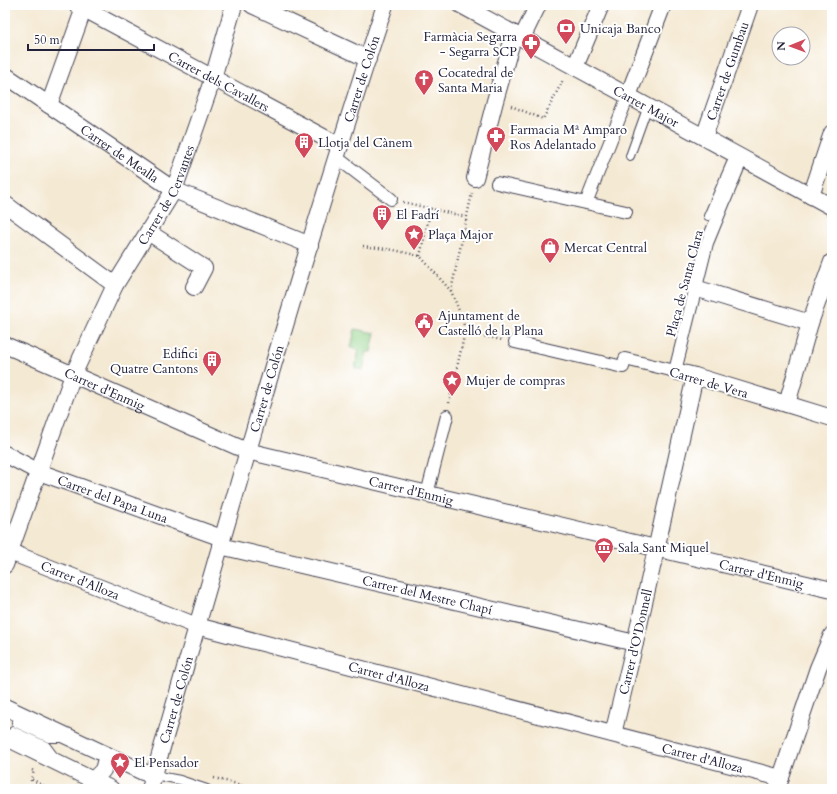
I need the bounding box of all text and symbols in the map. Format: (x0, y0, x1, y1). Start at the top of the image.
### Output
bank icon: Unicaja Banco (555, 17, 577, 45)
street label: Carrer de Gumbau (702, 19, 754, 123)
place label: Unicaja Banco (580, 20, 661, 38)
scale bar (28, 26, 154, 52)
north arrow (771, 26, 811, 66)
place label: Farmàcia Segarra - Segarra SCP (424, 28, 517, 61)
text: 50 m (34, 32, 61, 48)
pharmacy icon: Farmàcia Segarra - Segarra SCP (520, 32, 542, 60)
street label: Carrer de Colón (340, 33, 385, 125)
text: N (774, 41, 789, 51)
street label: Carrer dels Cavallers (165, 47, 272, 117)
place label: Cocatedral de Santa Maria (438, 64, 514, 97)
church icon: Cocatedral de Santa Maria (413, 68, 435, 96)
street label: Carrer Major (610, 82, 682, 132)
street label: Carrer de Mealla (76, 121, 163, 187)
place label: Farmacia Mª Amparo Ros Adelantado (510, 121, 627, 154)
pharmacy icon: Farmacia Mª Amparo Ros Adelantado (485, 125, 507, 153)
building icon: Llotja del Cànem (293, 131, 315, 159)
place label: Llotja del Cànem (318, 134, 413, 152)
street label: Carrer de Cervantes (134, 143, 199, 249)
building icon: El Fadrí (371, 203, 393, 231)
place label: El Fadrí (396, 206, 440, 224)
place icon: Plaça Major (403, 223, 425, 251)
place label: Plaça Major (428, 226, 493, 244)
street label: Plaça de Santa Clara (662, 227, 708, 339)
shop icon: Mercat Central (539, 236, 561, 264)
place label: Mercat Central (564, 239, 648, 257)
place label: Ajuntament de Castelló de la Plana (438, 307, 544, 340)
public building icon: Ajuntament de Castelló de la Plana (413, 311, 435, 339)
street label: Carrer de Colón (246, 342, 289, 435)
place label: Edifici Quatre Cantons (110, 345, 198, 378)
building icon: Edifici Quatre Cantons (201, 349, 223, 377)
street label: Carrer de Vera (667, 363, 751, 403)
street label: Carrer d'Enmig (61, 364, 148, 416)
place icon: Mujer de compras (441, 369, 463, 397)
place label: Mujer de compras (466, 372, 565, 390)
street label: Carrer del Papa Luna (55, 471, 171, 528)
street label: Carrer d'Enmig (367, 472, 456, 510)
museum icon: Sala Sant Miquel (593, 536, 615, 564)
place label: Sala Sant Miquel (618, 539, 710, 557)
street label: Carrer d'Enmig (717, 555, 806, 593)
street label: Carrer d'Alloza (38, 557, 122, 605)
street label: Carrer del Mestre Chapí (360, 572, 494, 619)
street label: Carrer d'O'Donnell (615, 586, 657, 697)
street label: Carrer de Colón (156, 654, 198, 746)
street label: Carrer d'Alloza (346, 658, 432, 696)
street label: Carrer d'Alloza (660, 739, 745, 778)
place icon: El Pensador (109, 751, 131, 779)
place label: El Pensador (134, 754, 199, 772)

